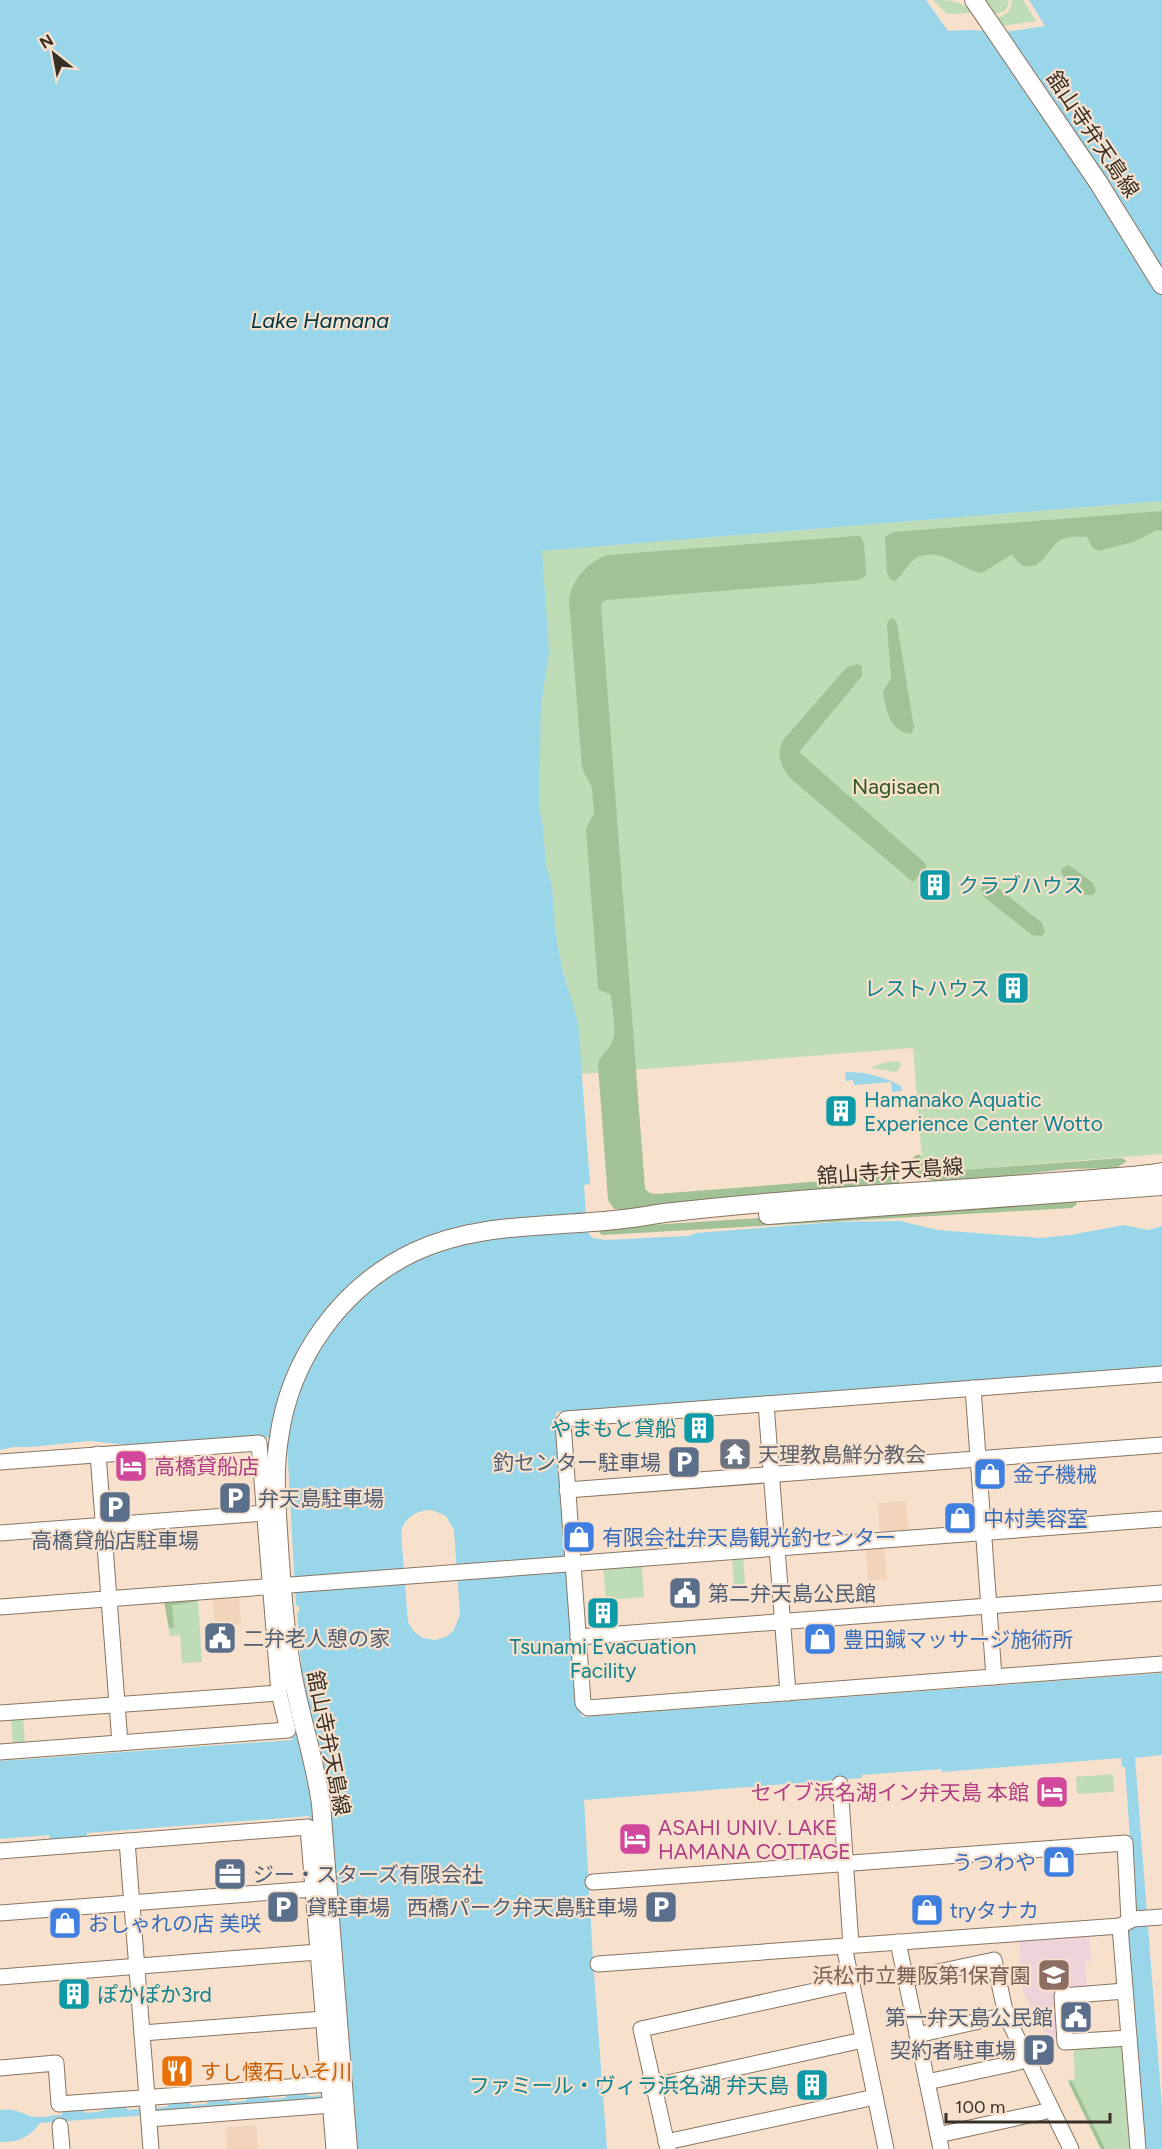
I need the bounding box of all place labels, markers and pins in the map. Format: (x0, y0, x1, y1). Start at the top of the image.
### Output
building icon: クラブハウス (917, 867, 953, 903)
place label: クラブハウス (958, 873, 1084, 898)
building icon: レストハウス (995, 970, 1031, 1006)
place label: レストハウス (864, 976, 990, 1001)
place label: Hamanako Aquatic Experience Center Wotto (864, 1087, 1103, 1136)
building icon: Hamanako Aquatic Experience Center Wotto (823, 1093, 859, 1129)
building icon: やまもと貸船 (681, 1410, 717, 1446)
place label: やまもと貸船 (550, 1416, 676, 1441)
temple icon: 天理教島鮮分教会 (717, 1436, 753, 1472)
place label: 天理教島鮮分教会 (758, 1442, 926, 1467)
parking icon: 釣センター駐車場 (666, 1444, 702, 1480)
hotel icon: 高橋貸船店 (113, 1448, 149, 1484)
place label: 釣センター駐車場 (493, 1450, 661, 1475)
place label: 高橋貸船店 (154, 1454, 259, 1479)
shop icon: 金子機械 (972, 1456, 1008, 1492)
place label: 金子機械 (1013, 1462, 1097, 1487)
parking icon: 弁天島駐車場 (217, 1480, 253, 1516)
place label: 弁天島駐車場 (258, 1486, 384, 1511)
parking icon: 高橋貸船店駐車場 (97, 1489, 133, 1525)
shop icon: 中村美容室 (942, 1500, 978, 1536)
place label: 中村美容室 (983, 1506, 1088, 1531)
shop icon: 有限会社弁天島観光釣センター (561, 1519, 597, 1555)
place label: 有限会社弁天島観光釣センター (602, 1525, 896, 1550)
place label: 高橋貸船店駐車場 (31, 1528, 199, 1553)
public building icon: 第二弁天島公民館 (667, 1575, 703, 1611)
place label: 第二弁天島公民館 (708, 1581, 876, 1606)
building icon: Tsunami Evacuation Facility (585, 1595, 621, 1631)
public building icon: 二弁老人憩の家 (202, 1620, 238, 1656)
shop icon: 豊田鍼マッサージ施術所 (802, 1621, 838, 1657)
place label: 二弁老人憩の家 (243, 1626, 390, 1651)
place label: 豊田鍼マッサージ施術所 (843, 1627, 1074, 1652)
place label: Tsunami Evacuation Facility (510, 1634, 696, 1683)
hotel icon: セイブ浜名湖イン弁天島 本館 (1034, 1774, 1070, 1810)
place label: セイブ浜名湖イン弁天島 本館 (751, 1780, 1029, 1805)
place label: ASAHI UNIV. LAKE HAMANA COTTAGE (658, 1815, 851, 1864)
hotel icon: ASAHI UNIV. LAKE HAMANA COTTAGE (617, 1821, 653, 1857)
shop icon: うつわや (1041, 1844, 1077, 1880)
place label: うつわや (952, 1850, 1036, 1875)
office icon: ジー・スターズ有限会社 (212, 1856, 248, 1892)
place label: ジー・スターズ有限会社 (253, 1862, 483, 1887)
parking icon: 貸駐車場 (265, 1889, 301, 1925)
parking icon: 西橋パーク弁天島駐車場 (643, 1889, 679, 1925)
shop icon: tryタナカ (909, 1892, 945, 1928)
place label: 貸駐車場 (306, 1895, 390, 1920)
place label: 西橋パーク弁天島駐車場 (407, 1895, 638, 1920)
place label: tryタナカ (950, 1898, 1039, 1923)
shop icon: おしゃれの店 美咲 (47, 1905, 83, 1941)
place label: おしゃれの店 美咲 (88, 1911, 261, 1936)
school or university icon: 浜松市立舞阪第1保育園 (1036, 1957, 1072, 1993)
place label: 浜松市立舞阪第1保育園 (812, 1963, 1031, 1988)
building icon: ぽかぽか3rd (56, 1976, 92, 2012)
place label: ぽかぽか3rd (97, 1982, 212, 2007)
public building icon: 第一弁天島公民館 (1058, 1999, 1094, 2035)
place label: 第一弁天島公民館 (885, 2005, 1053, 2030)
parking icon: 契約者駐車場 (1021, 2032, 1057, 2068)
place label: 契約者駐車場 (890, 2038, 1016, 2063)
restaurant icon: すし懐石 いそ川 (159, 2053, 195, 2089)
place label: すし懐石 いそ川 (200, 2059, 352, 2084)
building icon: ファミール・ヴィラ浜名湖 弁天島 (794, 2067, 830, 2103)
place label: ファミール・ヴィラ浜名湖 弁天島 (469, 2073, 789, 2098)

